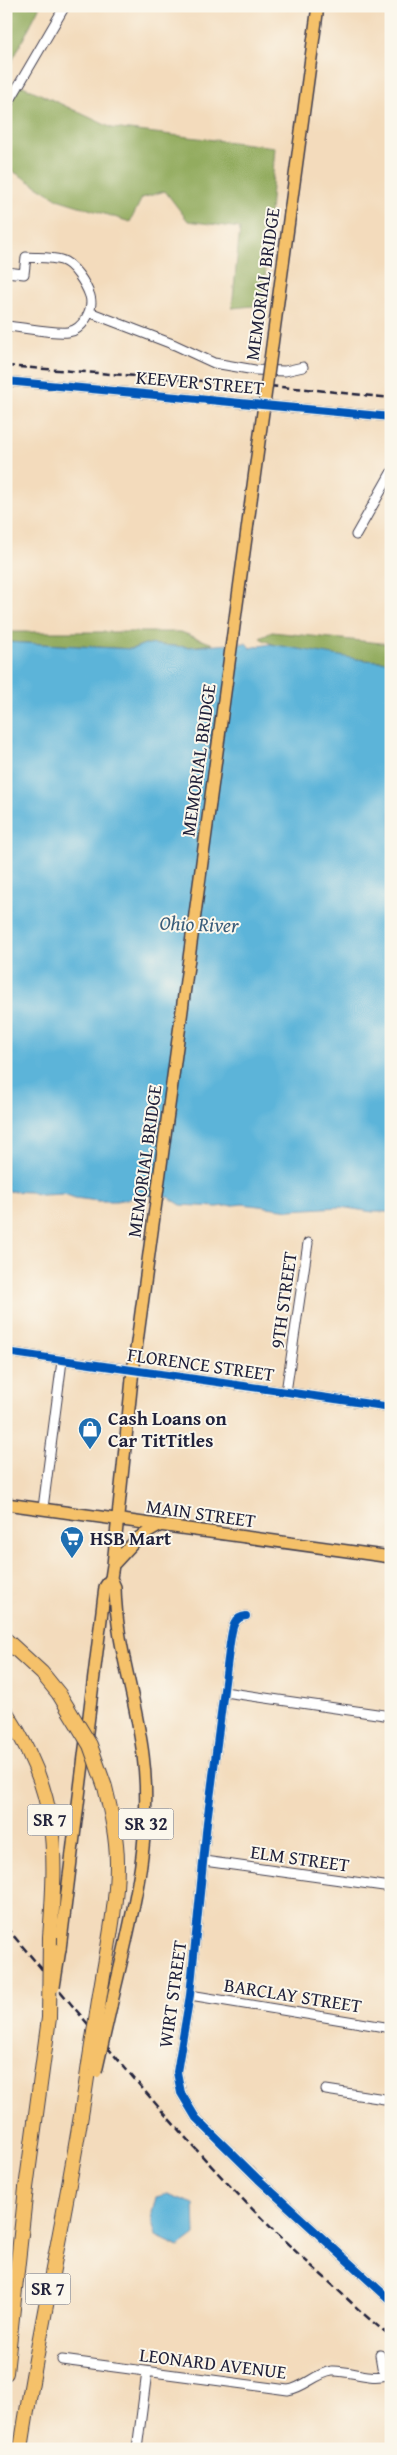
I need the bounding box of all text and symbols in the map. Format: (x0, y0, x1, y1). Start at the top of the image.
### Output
street label: MEMORIAL BRIDGE (237, 205, 287, 362)
street label: KEEVER STREET (135, 362, 266, 402)
street label: MEMORIAL BRIDGE (173, 681, 223, 838)
water label: Ohio River (159, 908, 240, 939)
street label: MEMORIAL BRIDGE (119, 1082, 169, 1239)
street label: 9TH STREET (262, 1250, 304, 1350)
street label: FLORENCE STREET (126, 1340, 277, 1388)
place label: Cash Loans on Car TitTitles (108, 1404, 227, 1454)
shop icon: Cash Loans on Car TitTitles (77, 1416, 103, 1450)
street label: MAIN STREET (144, 1491, 258, 1535)
place label: HSB Mart (90, 1524, 172, 1552)
supermarket icon: HSB Mart (59, 1525, 85, 1559)
road number: SR 7 (28, 1804, 72, 1836)
road number: SR 32 (118, 1808, 174, 1840)
street label: ELM STREET (249, 1837, 351, 1879)
street label: WIRT STREET (151, 1938, 193, 2049)
street label: BARCLAY STREET (222, 1970, 364, 2020)
road number: SR 7 (26, 2274, 70, 2304)
street label: LEONARD AVENUE (138, 2340, 288, 2386)

